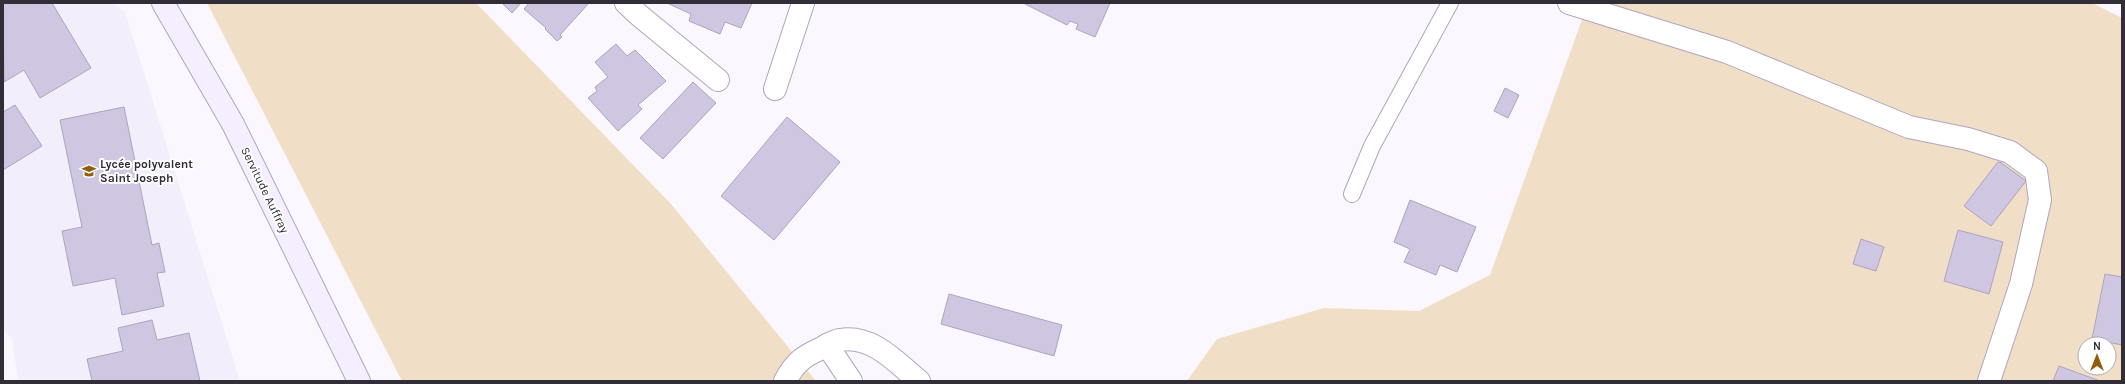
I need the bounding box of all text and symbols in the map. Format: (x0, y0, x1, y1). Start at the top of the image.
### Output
street label: Servitude Auffray (238, 145, 292, 236)
place label: Lycée polyvalent Saint Joseph (100, 157, 193, 185)
school or university icon: Lycée polyvalent Saint Joseph (81, 163, 97, 179)
north arrow (2077, 336, 2117, 376)
text: N (2093, 340, 2101, 353)

